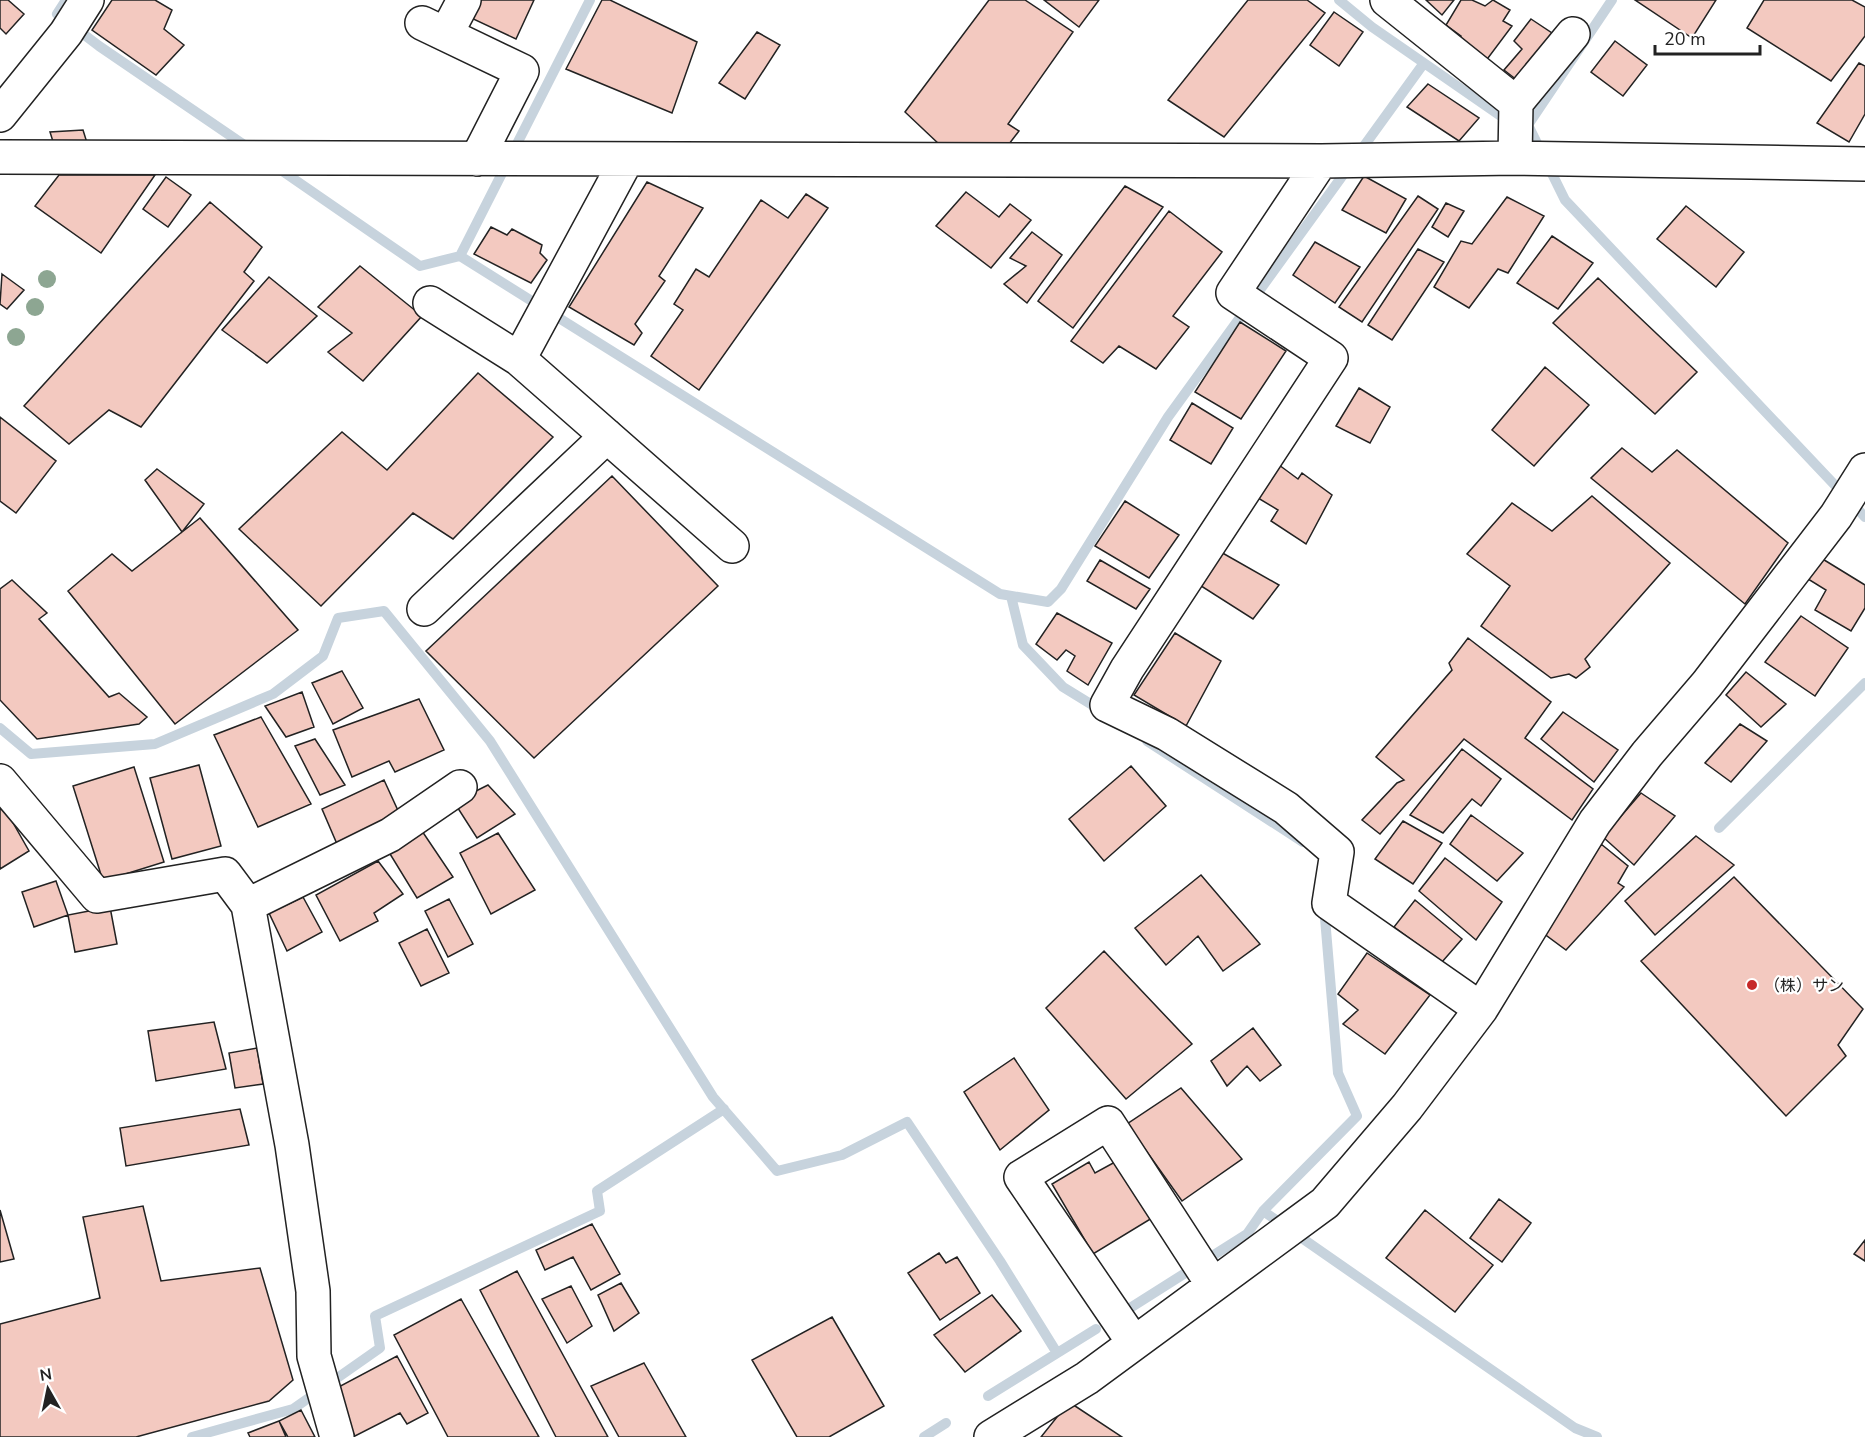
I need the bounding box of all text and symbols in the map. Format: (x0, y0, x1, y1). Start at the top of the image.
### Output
scale bar (1655, 18, 1760, 56)
text: 20 m (1664, 27, 1706, 51)
place label: （株）サン (1764, 975, 1844, 997)
marker: （株）サン (1745, 978, 1759, 992)
north arrow (18, 1359, 78, 1419)
text: N (38, 1363, 53, 1387)

